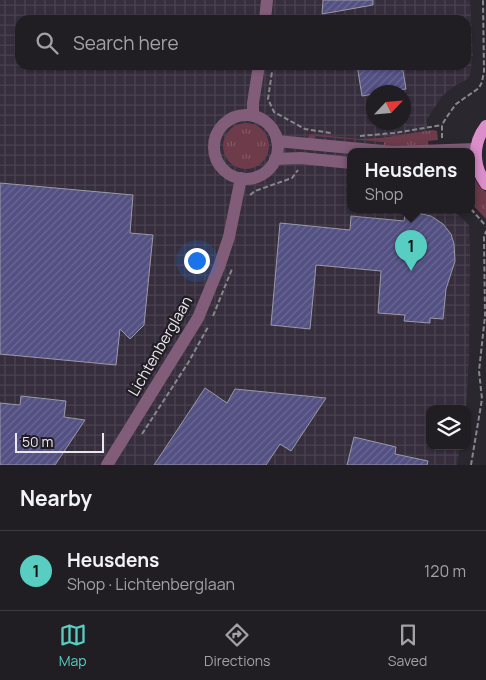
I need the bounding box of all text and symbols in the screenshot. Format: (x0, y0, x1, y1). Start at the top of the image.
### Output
search box (15, 15, 471, 70)
icon: search (33, 29, 61, 57)
text: Search here (73, 30, 179, 56)
north arrow (366, 85, 411, 130)
popup (347, 148, 475, 213)
text: Heusdens (365, 157, 457, 183)
text: Shop (365, 183, 403, 205)
pin: 1 (395, 230, 427, 271)
your location (184, 248, 210, 274)
street label: Lichtenberglaan (123, 292, 197, 400)
map controls (426, 405, 471, 450)
button: layers (426, 405, 471, 450)
scale bar (15, 430, 104, 453)
text: 50 m (22, 432, 53, 451)
text: Nearby (20, 484, 92, 512)
text: Heusdens (67, 547, 159, 573)
text: 1 (32, 560, 40, 582)
text: 120 m (424, 560, 466, 582)
text: Shop · Lichtenberglaan (67, 573, 235, 595)
tab: Map (59, 621, 87, 670)
tab: Directions (204, 621, 270, 670)
tab: Saved (388, 621, 427, 670)

